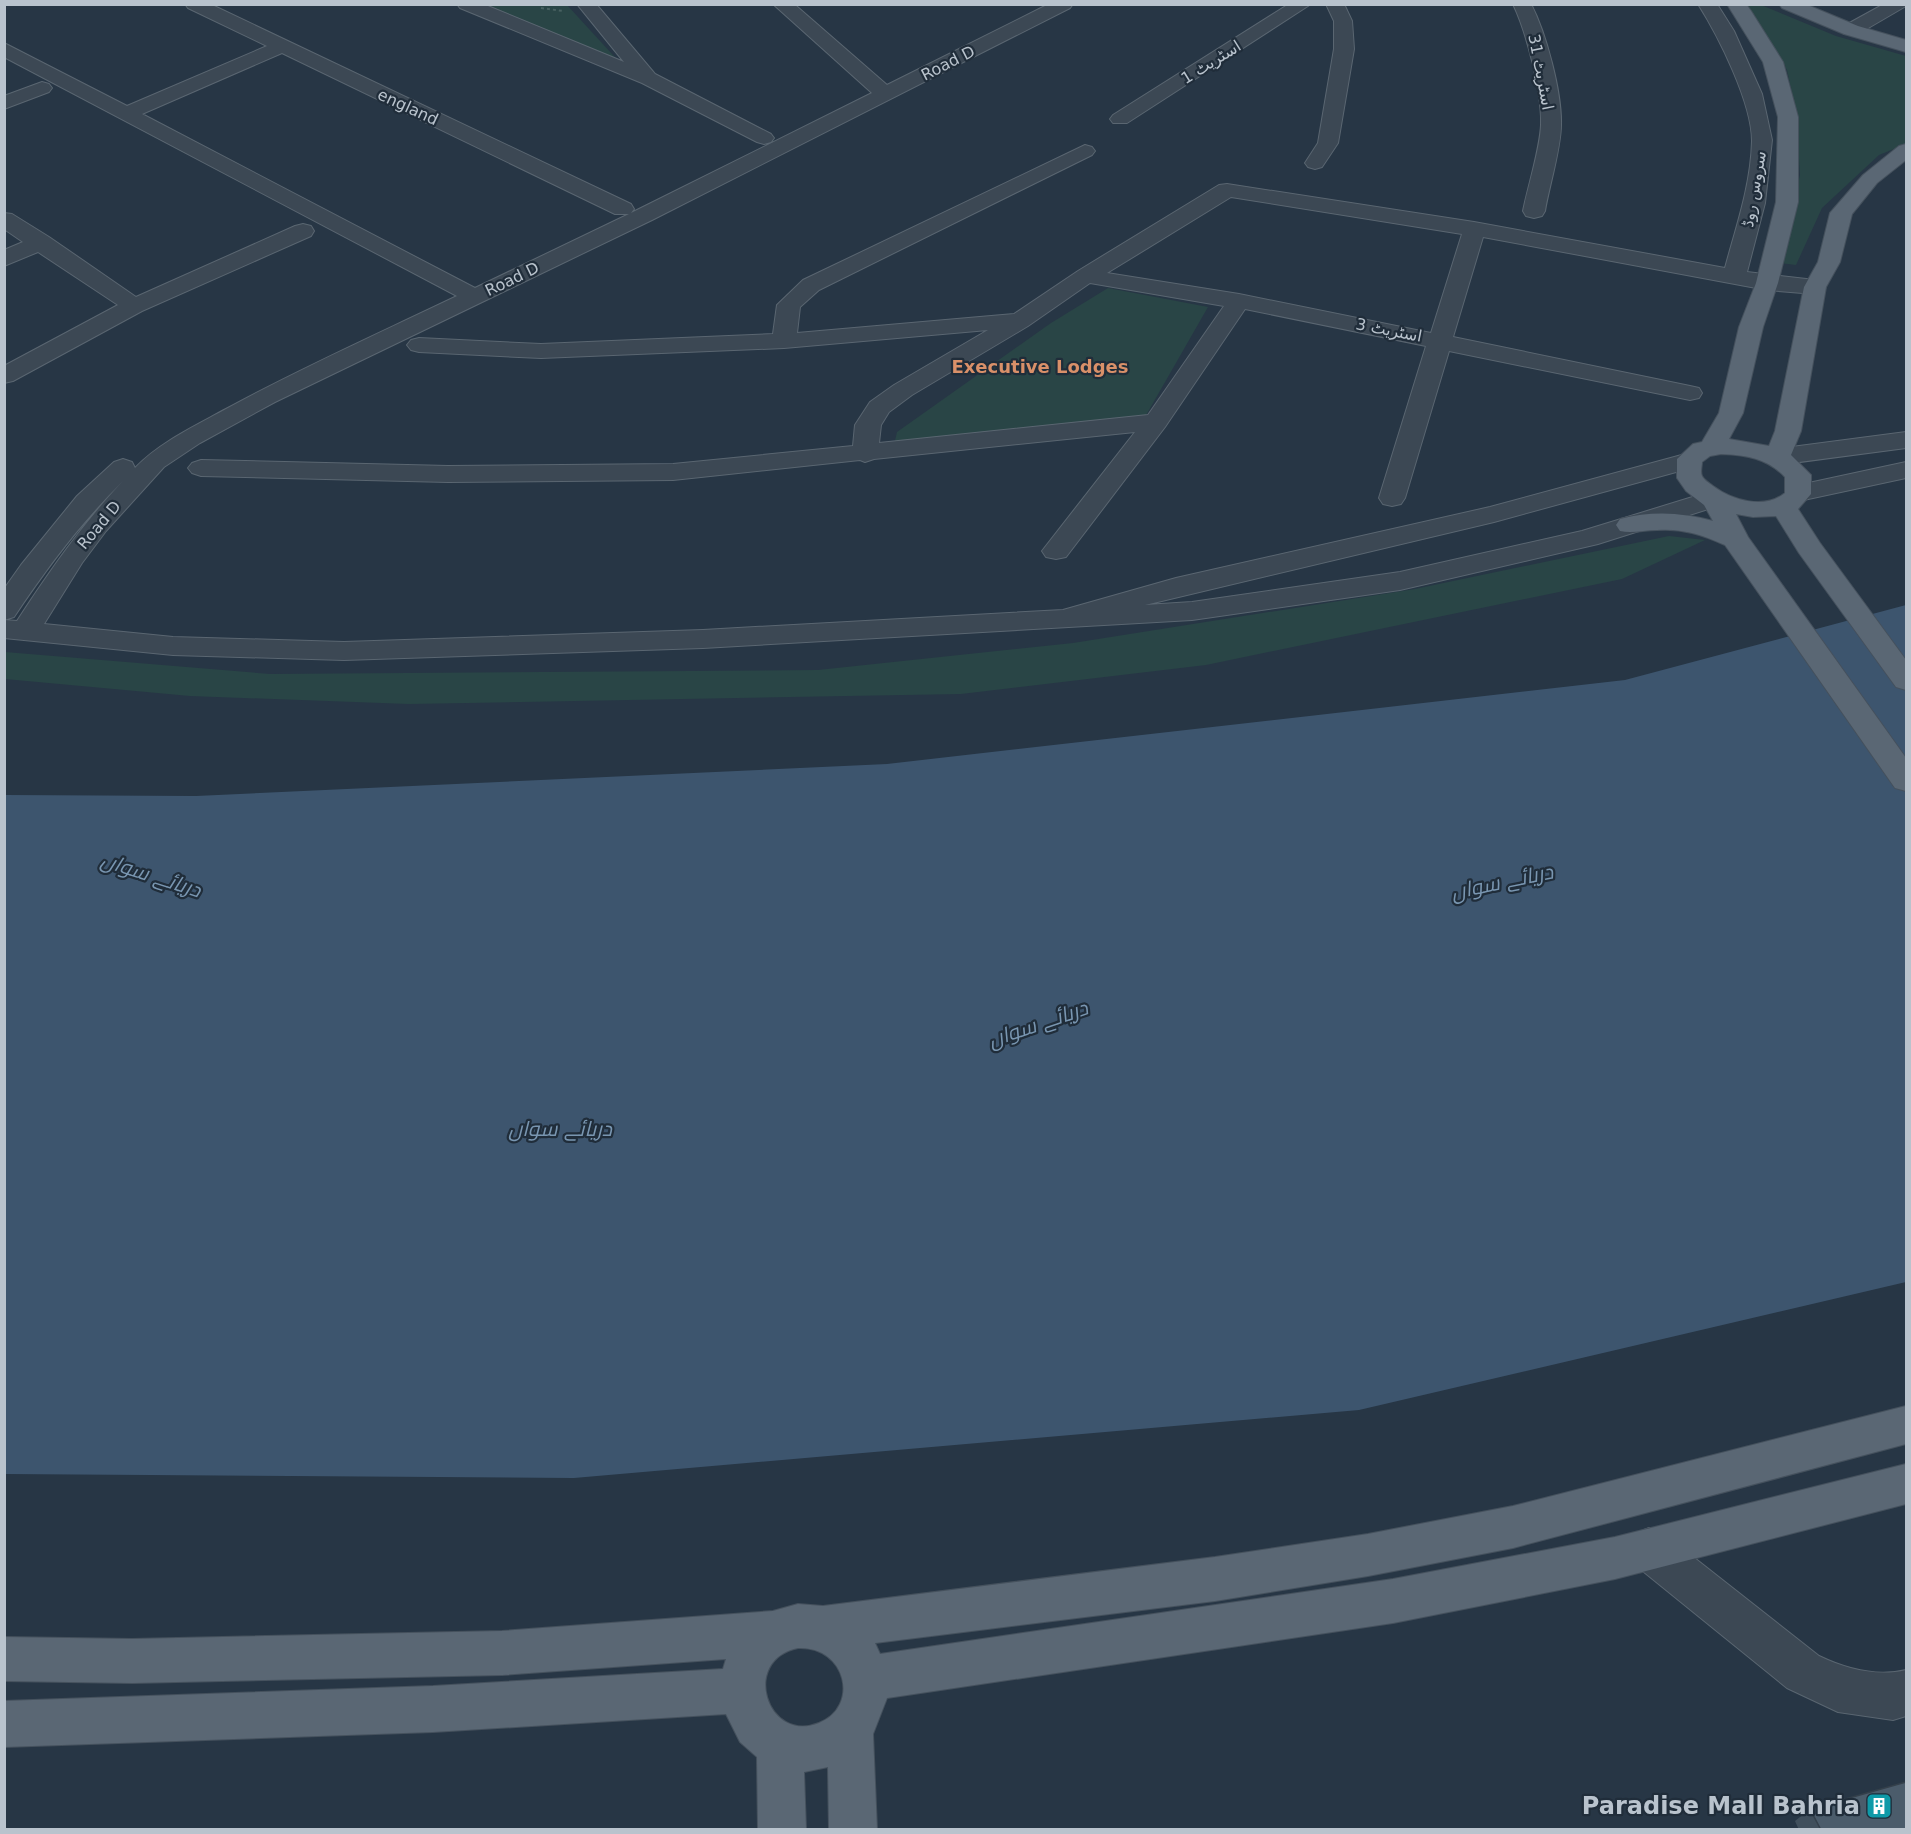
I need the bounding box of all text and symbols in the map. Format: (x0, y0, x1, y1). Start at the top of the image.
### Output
street label: اسٹریٹ 31 (1523, 32, 1558, 112)
street label: اسٹریٹ 1 (1178, 36, 1245, 89)
street label: Road D (918, 41, 978, 85)
street label: england (375, 85, 441, 129)
street label: سروس روڈ (1738, 149, 1771, 229)
street label: Road D (482, 258, 542, 300)
street label: اسٹریٹ 3 (1354, 314, 1424, 347)
district label: Executive Lodges (951, 356, 1129, 377)
street label: Road D (73, 497, 125, 553)
water label: دریائے سواں (98, 848, 205, 904)
water label: دریائے سواں (1449, 859, 1556, 905)
water label: دریائے سواں (985, 995, 1092, 1053)
water label: دریائے سواں (508, 1117, 613, 1142)
building icon: Paradise Mall Bahria (1864, 1791, 1894, 1821)
place label: Paradise Mall Bahria (1582, 1792, 1860, 1820)

